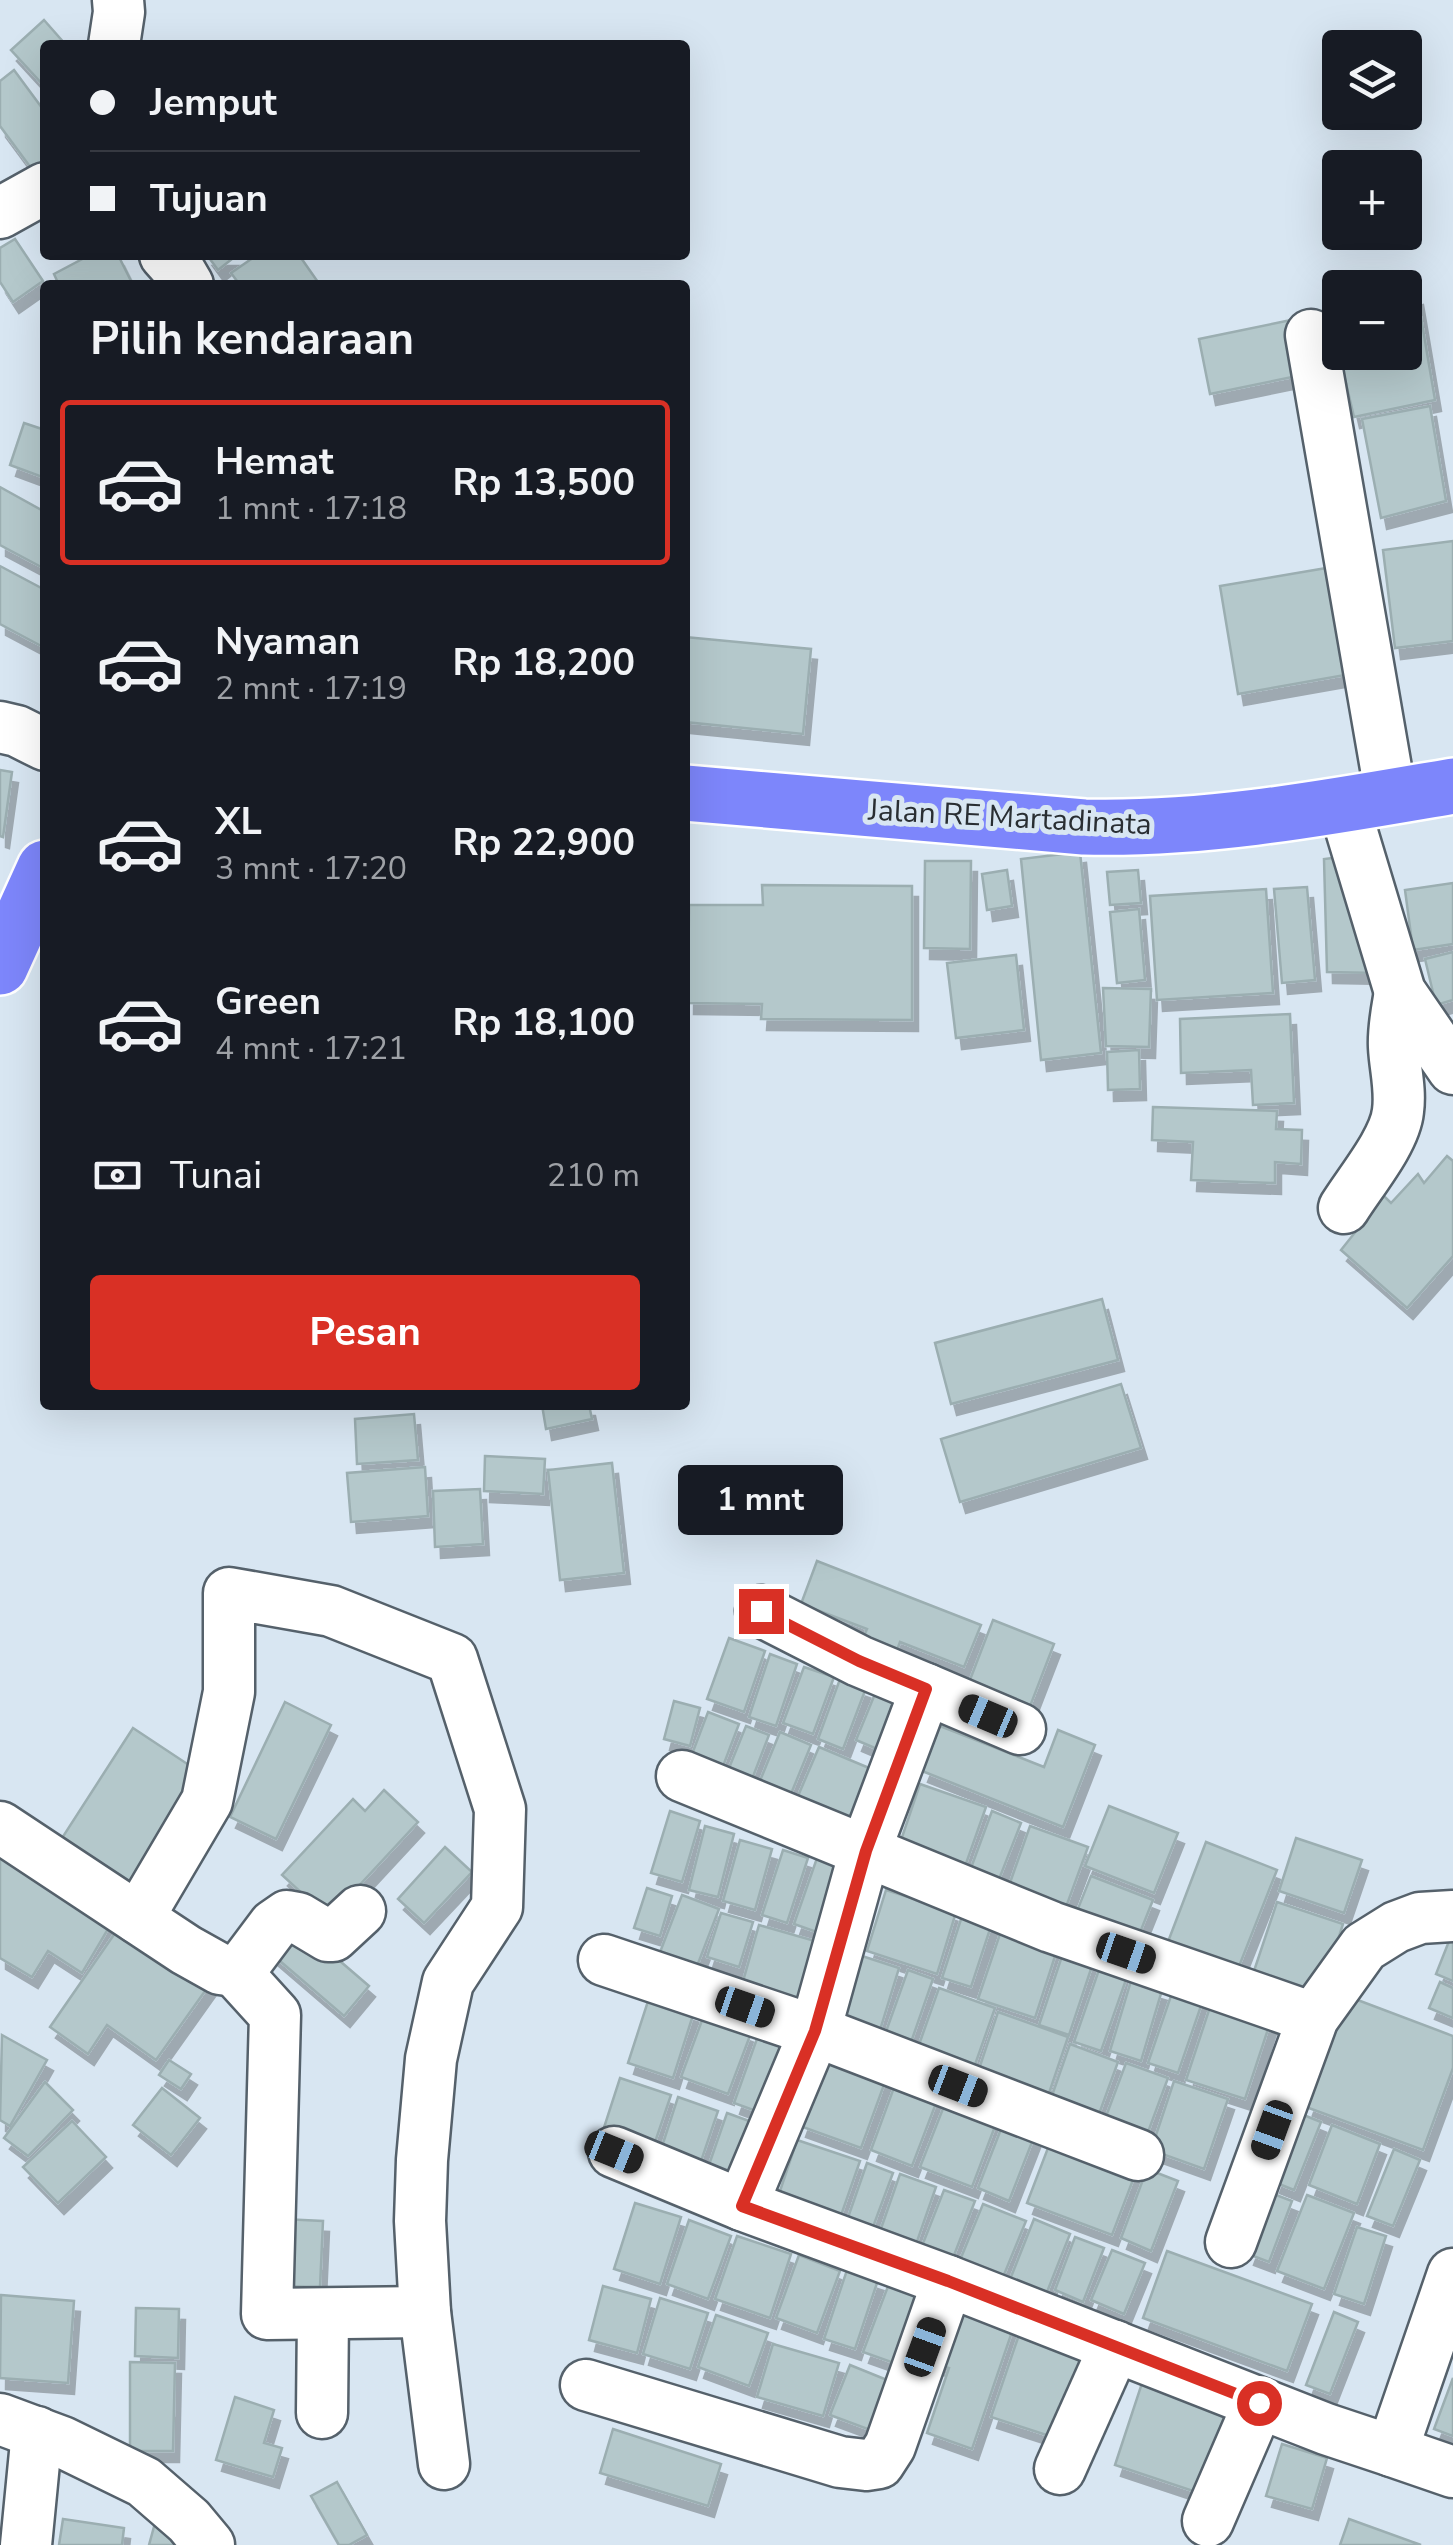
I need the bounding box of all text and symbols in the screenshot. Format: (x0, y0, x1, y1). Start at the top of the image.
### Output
map controls (1322, 30, 1422, 370)
button: layers (1322, 30, 1422, 130)
text: Jemput (150, 77, 277, 128)
button: + (1322, 150, 1422, 250)
text: Tujuan (150, 173, 268, 224)
button: − (1322, 270, 1422, 370)
text: Pilih kendaraan (90, 309, 414, 370)
text: Hemat (215, 436, 334, 487)
icon: car (95, 438, 185, 528)
text: Rp 13,500 (452, 457, 635, 508)
text: 1 mnt · 17:18 (215, 487, 407, 530)
text: Nyaman (215, 616, 360, 667)
icon: car (95, 618, 185, 708)
text: Rp 18,200 (452, 637, 635, 688)
text: 2 mnt · 17:19 (215, 667, 407, 710)
street label: Jalan RE Martadinata (866, 790, 1153, 845)
text: XL (215, 796, 262, 847)
icon: car (95, 798, 185, 888)
text: Rp 22,900 (452, 817, 635, 868)
text: 3 mnt · 17:20 (215, 847, 407, 890)
text: Green (215, 976, 321, 1027)
icon: car (95, 978, 185, 1068)
text: Rp 18,100 (452, 997, 635, 1048)
text: 4 mnt · 17:21 (215, 1027, 407, 1070)
icon: cash (90, 1148, 145, 1203)
text: Tunai (170, 1150, 262, 1201)
text: 210 m (547, 1154, 640, 1197)
button: Pesan (90, 1275, 640, 1390)
callout: 1 mnt (678, 1466, 844, 1536)
text: 1 mnt (717, 1478, 804, 1521)
route end (739, 1589, 784, 1634)
car (955, 1690, 1021, 1742)
car (1093, 1929, 1159, 1977)
car (712, 1983, 778, 2031)
car (925, 2061, 991, 2111)
car (1248, 2097, 1296, 2163)
car (581, 2127, 647, 2177)
car (901, 2314, 949, 2380)
route start (1237, 2381, 1282, 2426)

